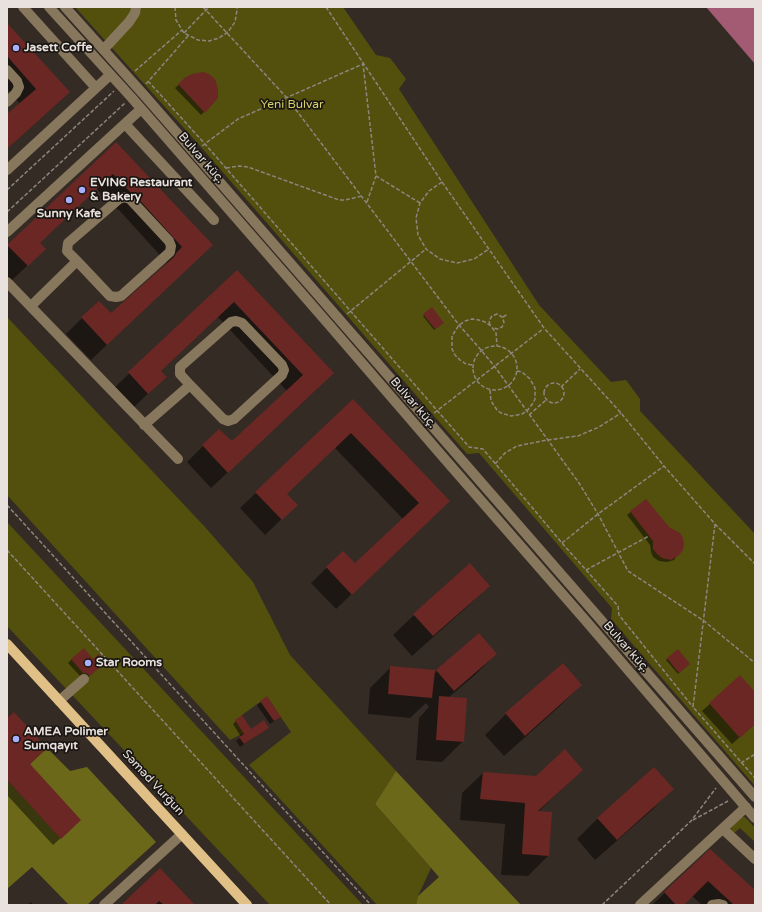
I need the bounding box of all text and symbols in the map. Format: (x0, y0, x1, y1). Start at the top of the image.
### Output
place label: Jasett Coffe (24, 41, 92, 55)
marker: Jasett Coffe (11, 43, 21, 53)
park label: Yeni Bulvar (260, 98, 324, 112)
street label: Bulvar küç. (175, 130, 227, 186)
place label: EVIN6 Restaurant & Bakery (90, 176, 192, 204)
marker: EVIN6 Restaurant & Bakery (77, 185, 87, 195)
marker: Sunny Kafe (64, 195, 74, 205)
place label: Sunny Kafe (37, 207, 101, 221)
street label: Bulvar küç. (387, 375, 439, 431)
street label: Bulvar küç. (600, 619, 652, 675)
place label: Star Rooms (96, 656, 162, 670)
marker: Star Rooms (83, 658, 93, 668)
place label: AMEA Polimer Sumqayıt (24, 725, 108, 753)
marker: AMEA Polimer Sumqayıt (11, 734, 21, 744)
street label: Səməd Vurğun (119, 747, 187, 819)

